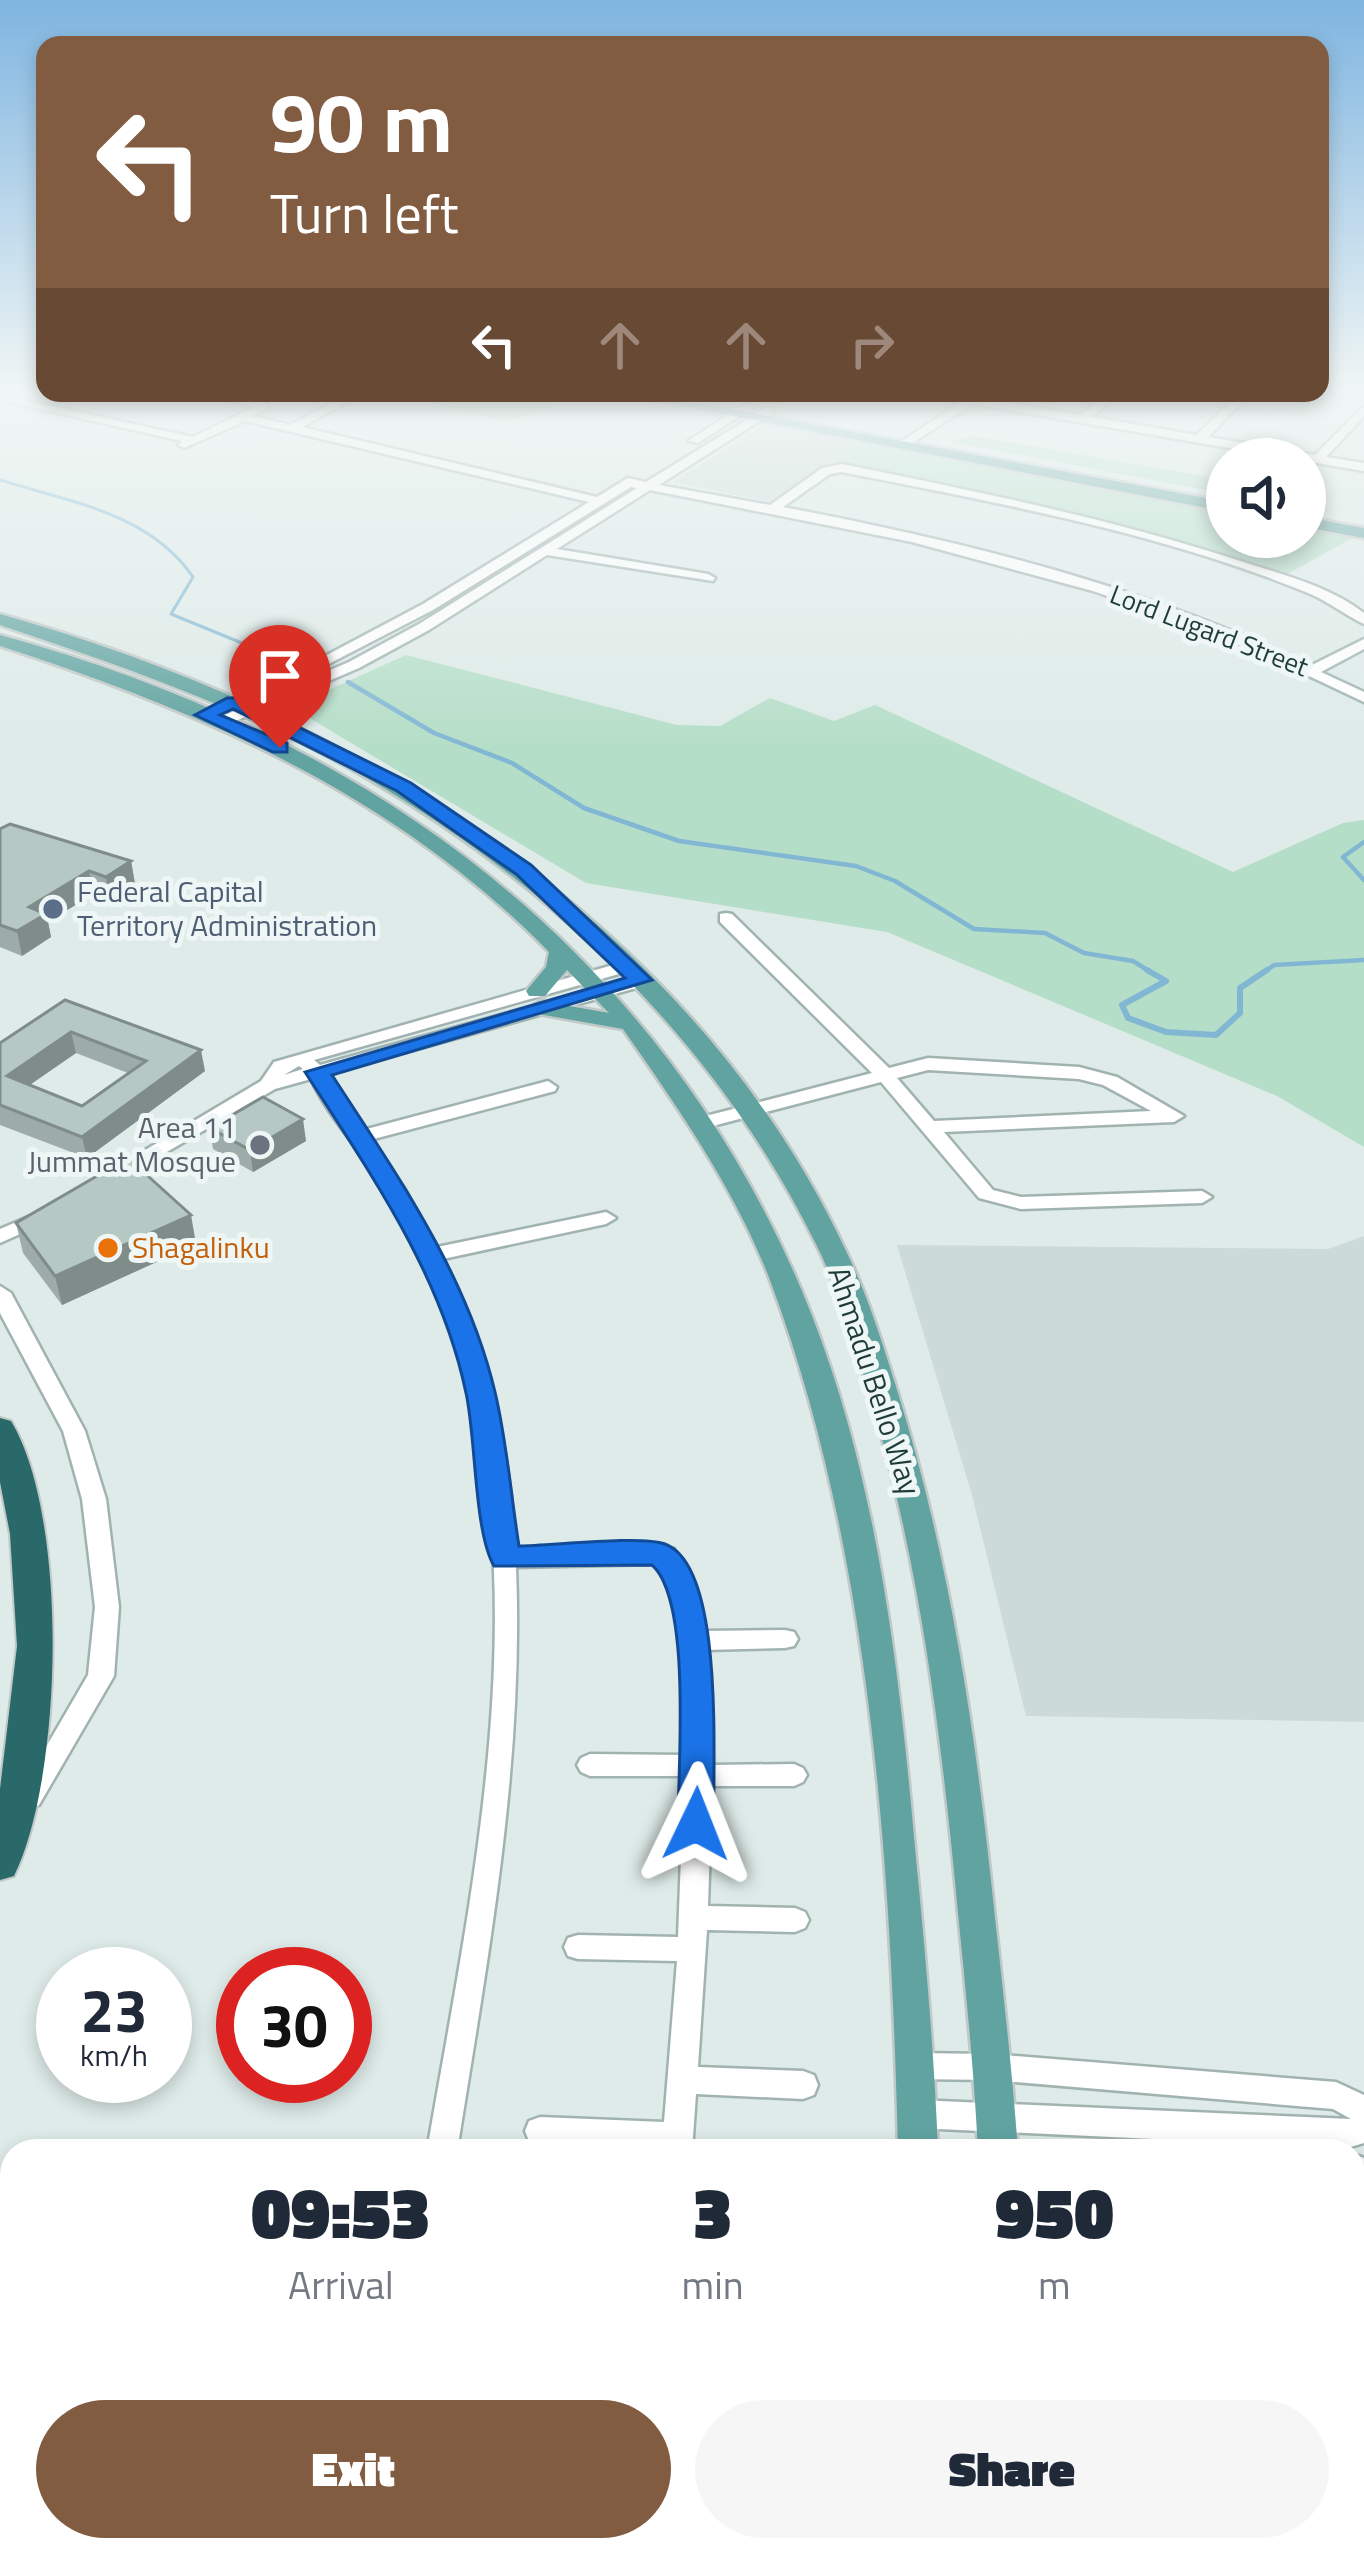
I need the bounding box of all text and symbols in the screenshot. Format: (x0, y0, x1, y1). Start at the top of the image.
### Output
text: 90 m (270, 57, 453, 185)
icon: left (72, 84, 228, 240)
text: Turn left (270, 172, 459, 254)
icon: left (461, 312, 527, 378)
icon: ahead (587, 312, 653, 378)
icon: ahead (713, 312, 779, 378)
icon: right (839, 312, 905, 378)
map controls (1206, 438, 1326, 558)
button: sound (1206, 438, 1326, 558)
street label: Lord Lugard Street (1104, 573, 1315, 686)
pin (229, 625, 331, 748)
icon: arrive (247, 643, 313, 709)
place label: Federal Capital Territory Administration (77, 868, 377, 948)
marker: Federal Capital Territory Administration (40, 896, 66, 922)
place label: Area 11 Jummat Mosque (27, 1104, 236, 1184)
marker: Area 11 Jummat Mosque (247, 1132, 273, 1158)
place label: Shagalinku (132, 1224, 270, 1270)
marker: Shagalinku (95, 1235, 121, 1261)
street label: Ahmadu Bello Way (816, 1260, 934, 1501)
position arrow (633, 1761, 759, 1887)
speed limit sign: 30 (216, 1947, 372, 2103)
text: 23 (80, 1964, 148, 2055)
text: km/h (80, 2032, 148, 2078)
text: 09:53 (251, 2156, 430, 2266)
text: 3 (693, 2156, 732, 2266)
text: 950 (995, 2156, 1114, 2266)
text: Arrival (288, 2255, 394, 2314)
text: min (682, 2255, 744, 2314)
text: m (1038, 2255, 1071, 2314)
button: Exit (36, 2400, 671, 2538)
button: Share (695, 2400, 1329, 2538)

